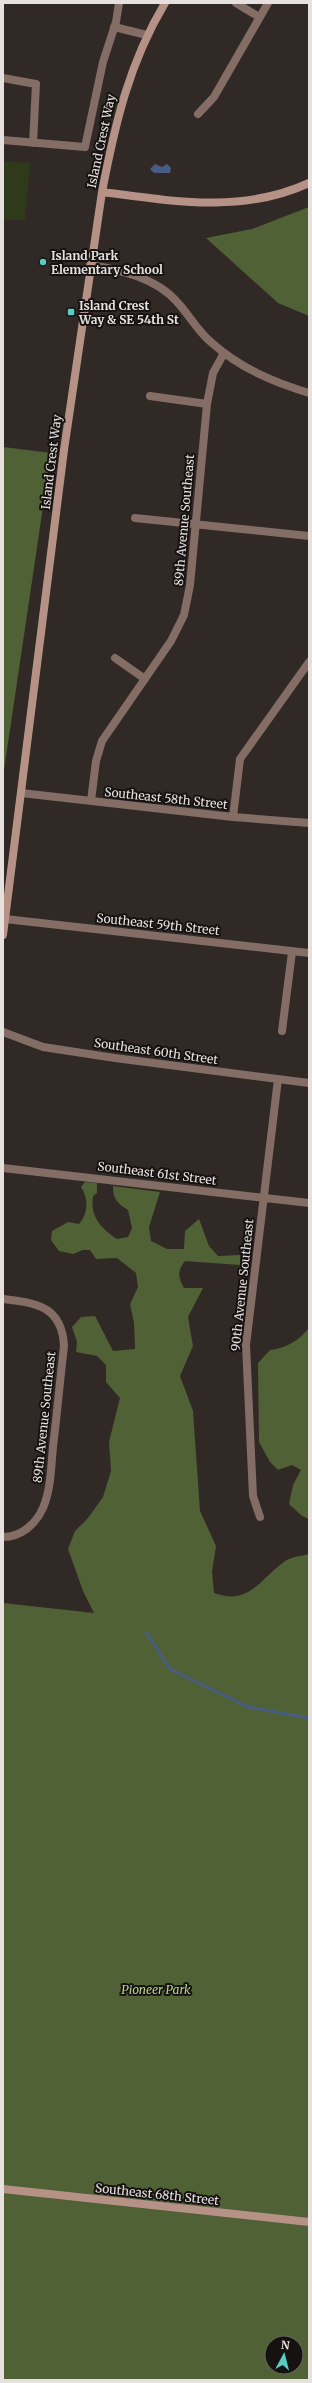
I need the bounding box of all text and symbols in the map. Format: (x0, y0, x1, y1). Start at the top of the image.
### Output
street label: Island Crest Way (84, 93, 118, 189)
place label: Island Park Elementary School (51, 248, 163, 277)
marker: Island Park Elementary School (38, 257, 48, 267)
place label: Island Crest Way & SE 54th St (78, 298, 179, 327)
marker: Island Crest Way & SE 54th St (66, 307, 76, 317)
street label: Island Crest Way (38, 414, 64, 510)
street label: 89th Avenue Southeast (171, 453, 197, 586)
street label: Southeast 58th Street (104, 784, 229, 812)
street label: Southeast 59th Street (96, 910, 221, 938)
street label: Southeast 60th Street (93, 1035, 219, 1067)
street label: Southeast 61st Street (97, 1158, 218, 1188)
street label: 90th Avenue Southeast (228, 1218, 256, 1352)
street label: 89th Avenue Southeast (30, 1350, 58, 1483)
park label: Pioneer Park (121, 1982, 191, 1997)
street label: Southeast 68th Street (94, 2180, 220, 2208)
north arrow (264, 2335, 304, 2375)
text: N (280, 2338, 291, 2353)

